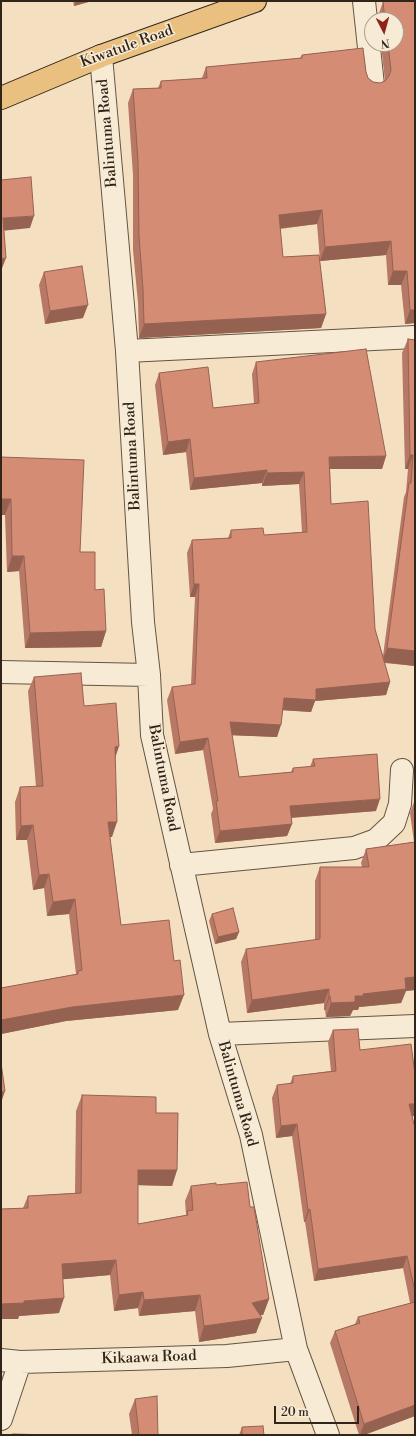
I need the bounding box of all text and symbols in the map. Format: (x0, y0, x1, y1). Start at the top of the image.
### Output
north arrow (364, 12, 404, 52)
street label: Kiwatule Road (78, 22, 176, 72)
text: N (380, 36, 390, 50)
street label: Balintuma Road (94, 78, 122, 188)
street label: Balintuma Road (121, 401, 145, 511)
street label: Balintuma Road (144, 723, 182, 833)
street label: Balintuma Road (213, 1039, 261, 1149)
street label: Kikaawa Road (101, 1347, 197, 1369)
scale bar (276, 1398, 361, 1424)
text: 20 m (281, 1405, 309, 1420)

